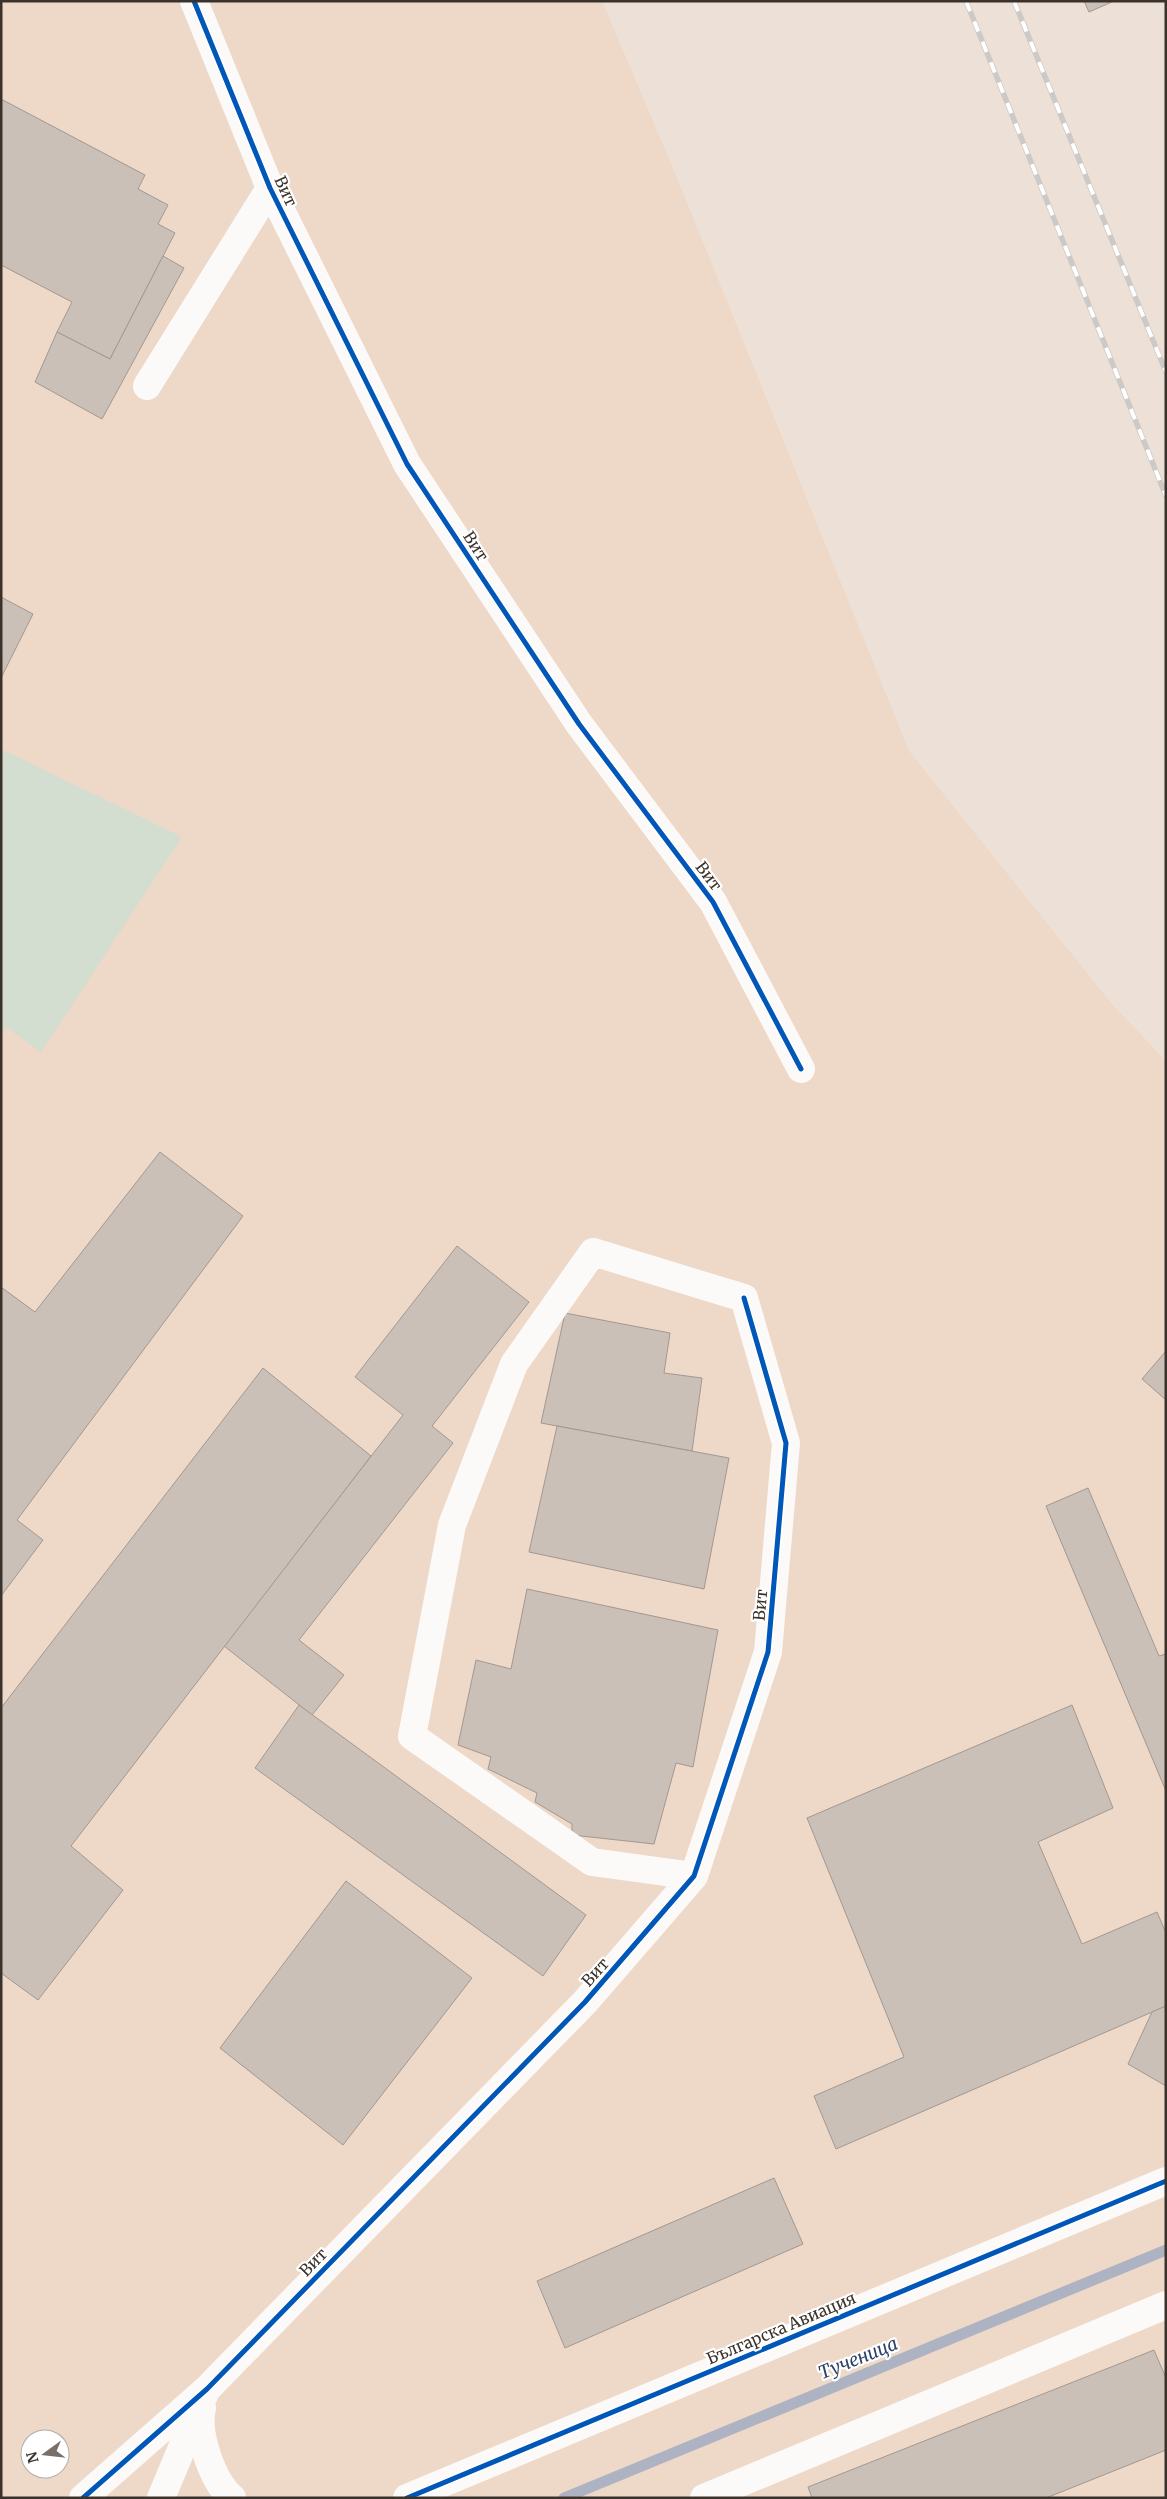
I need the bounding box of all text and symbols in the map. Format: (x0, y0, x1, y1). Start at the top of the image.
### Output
street label: Вит (270, 173, 302, 210)
street label: Вит (459, 527, 493, 565)
street label: Вит (692, 857, 727, 895)
street label: Вит (749, 1588, 771, 1621)
street label: Вит (577, 1953, 613, 1990)
street label: Вит (295, 2244, 331, 2280)
street label: Българска Авиация (703, 2287, 859, 2369)
water label: Тученица (815, 2332, 901, 2384)
north arrow (20, 2429, 70, 2479)
text: N (22, 2450, 43, 2465)

